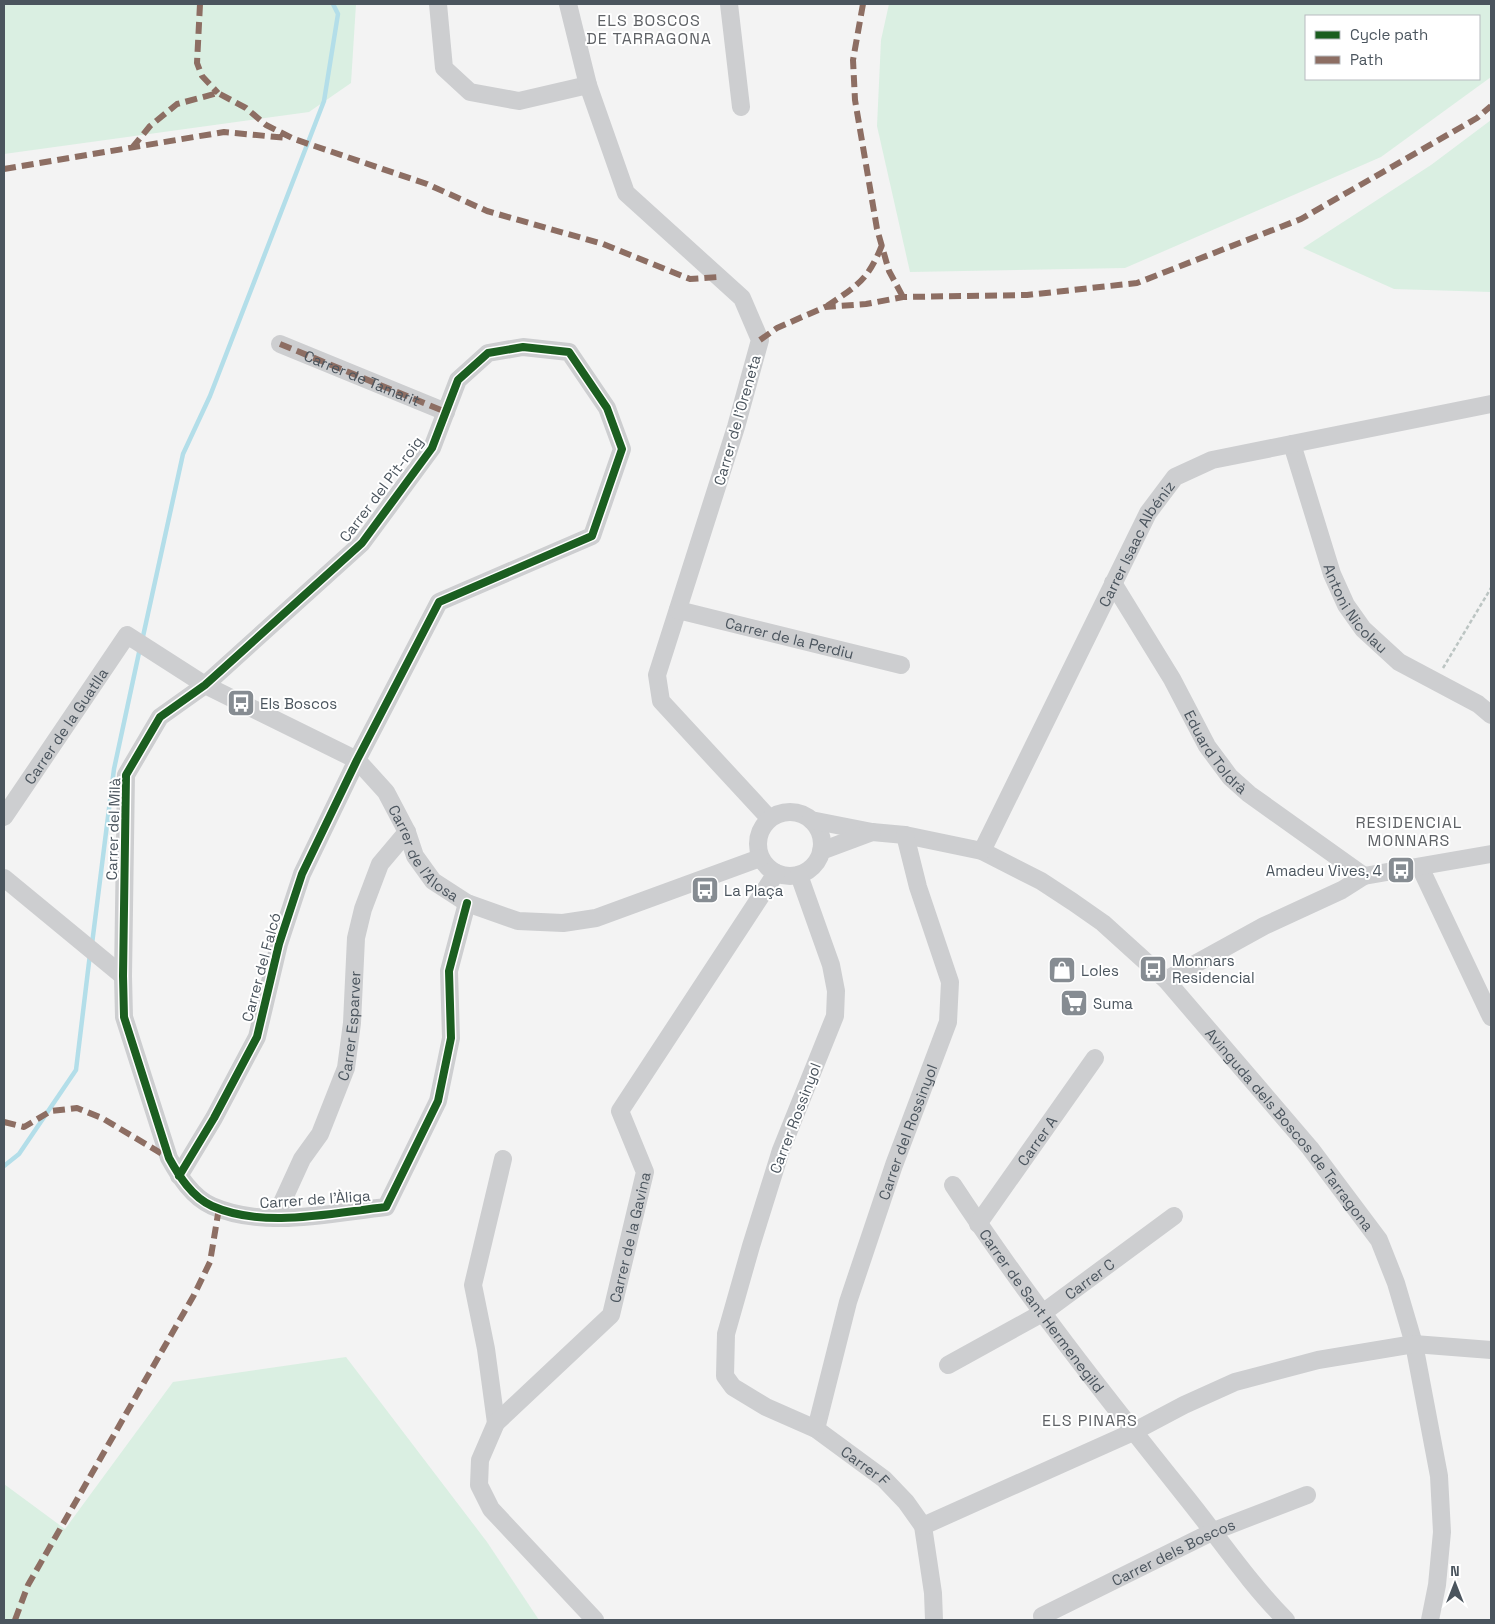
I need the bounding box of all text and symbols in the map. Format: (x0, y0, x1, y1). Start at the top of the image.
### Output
district label: ELS BOSCOS DE TARRAGONA (586, 10, 712, 49)
legend (1305, 15, 1480, 80)
text: Cycle path (1350, 25, 1428, 44)
text: Path (1350, 50, 1383, 69)
street label: Carrer de Tamarit (302, 345, 423, 410)
street label: Carrer de l'Oreneta (709, 352, 765, 487)
street label: Carrer del Pit-roig (335, 432, 427, 546)
street label: Carrer Isaac Albéniz (1094, 477, 1178, 610)
street label: Antoni Nicolau (1320, 561, 1392, 657)
street label: Carrer de la Perdiu (723, 613, 856, 663)
street label: Carrer de la Guatlla (20, 664, 112, 788)
bus stop icon: Els Boscos (226, 688, 256, 718)
place label: Els Boscos (260, 694, 337, 713)
street label: Eduard Toldrà (1180, 707, 1252, 798)
street label: Carrer del Milà (102, 777, 124, 881)
street label: Carrer de l'Alosa (385, 801, 463, 905)
district label: RESIDENCIAL MONNARS (1355, 812, 1463, 851)
bus stop icon: Amadeu Vives, 4 (1386, 855, 1416, 885)
place label: Amadeu Vives, 4 (1266, 861, 1382, 880)
bus stop icon: La Plaça (690, 875, 720, 905)
place label: La Plaça (724, 881, 784, 900)
street label: Carrer del Falcó (237, 910, 285, 1024)
place label: Monnars Residencial (1172, 951, 1255, 987)
bus stop icon: Monnars Residencial (1138, 954, 1168, 984)
shop icon: Loles (1047, 955, 1077, 985)
place label: Loles (1081, 961, 1119, 980)
street label: Carrer Esparver (332, 970, 364, 1083)
supermarket icon: Suma (1059, 988, 1089, 1018)
place label: Suma (1093, 994, 1133, 1013)
street label: Avinguda dels Boscos de Tarragona (1201, 1024, 1378, 1235)
street label: Carrer Rossinyol (765, 1060, 825, 1176)
street label: Carrer del Rossinyol (873, 1061, 941, 1202)
street label: Carrer A (1013, 1111, 1061, 1169)
street label: Carrer de la Gavina (605, 1169, 654, 1305)
street label: Carrer de l'Àliga (259, 1186, 372, 1212)
street label: Carrer de Sant Hermenegild (976, 1225, 1109, 1396)
street label: Carrer C (1061, 1254, 1118, 1303)
district label: ELS PINARS (1042, 1410, 1138, 1431)
street label: Carrer F (838, 1441, 894, 1489)
street label: Carrer dels Boscos (1108, 1514, 1238, 1590)
north arrow (1430, 1559, 1480, 1609)
text: N (1450, 1562, 1460, 1580)

